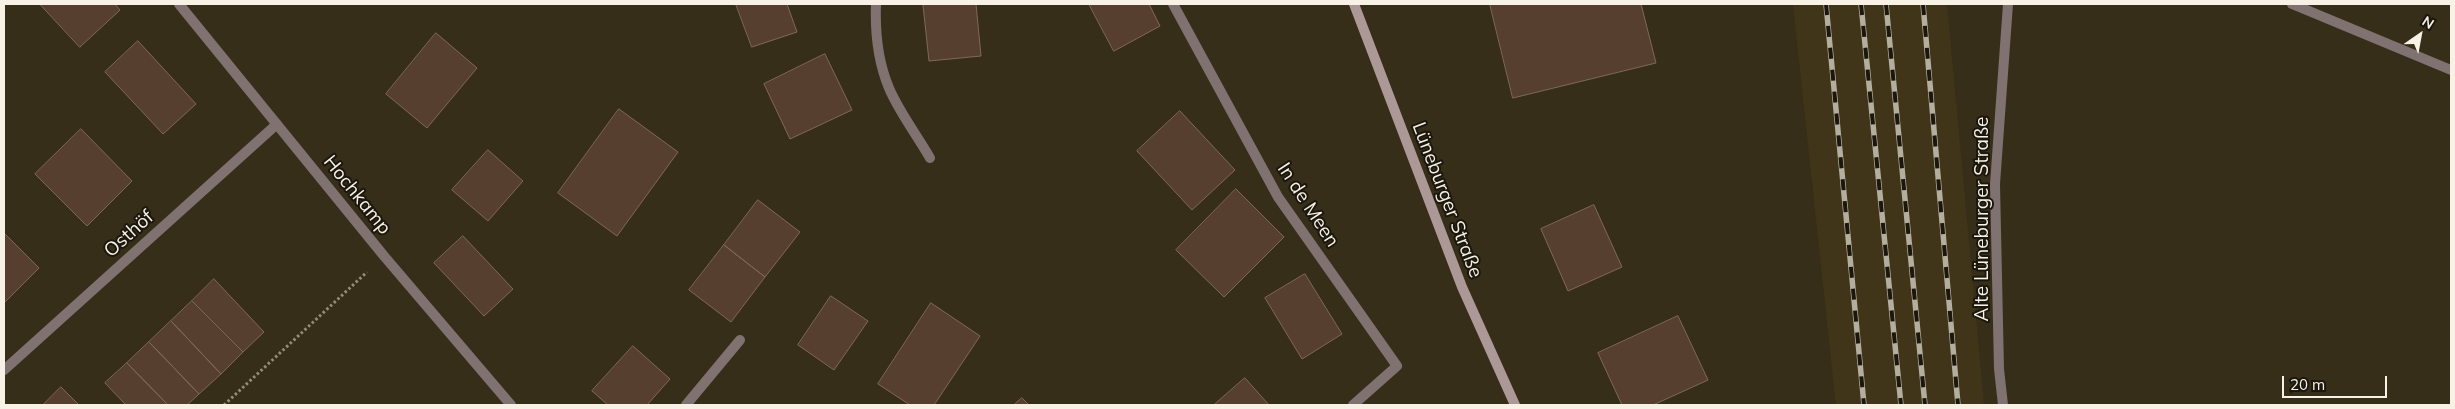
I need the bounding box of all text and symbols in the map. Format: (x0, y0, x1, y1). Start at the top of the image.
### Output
north arrow (2395, 10, 2445, 60)
text: N (2419, 12, 2438, 33)
street label: Alte Lüneburger Straße (1971, 117, 1993, 321)
street label: Lüneburger Straße (1407, 119, 1487, 281)
street label: Hochkamp (318, 151, 396, 239)
street label: In de Meen (1272, 159, 1344, 251)
street label: Osthöf (99, 206, 159, 262)
scale bar (2285, 366, 2390, 398)
text: 20 m (2290, 375, 2325, 394)

